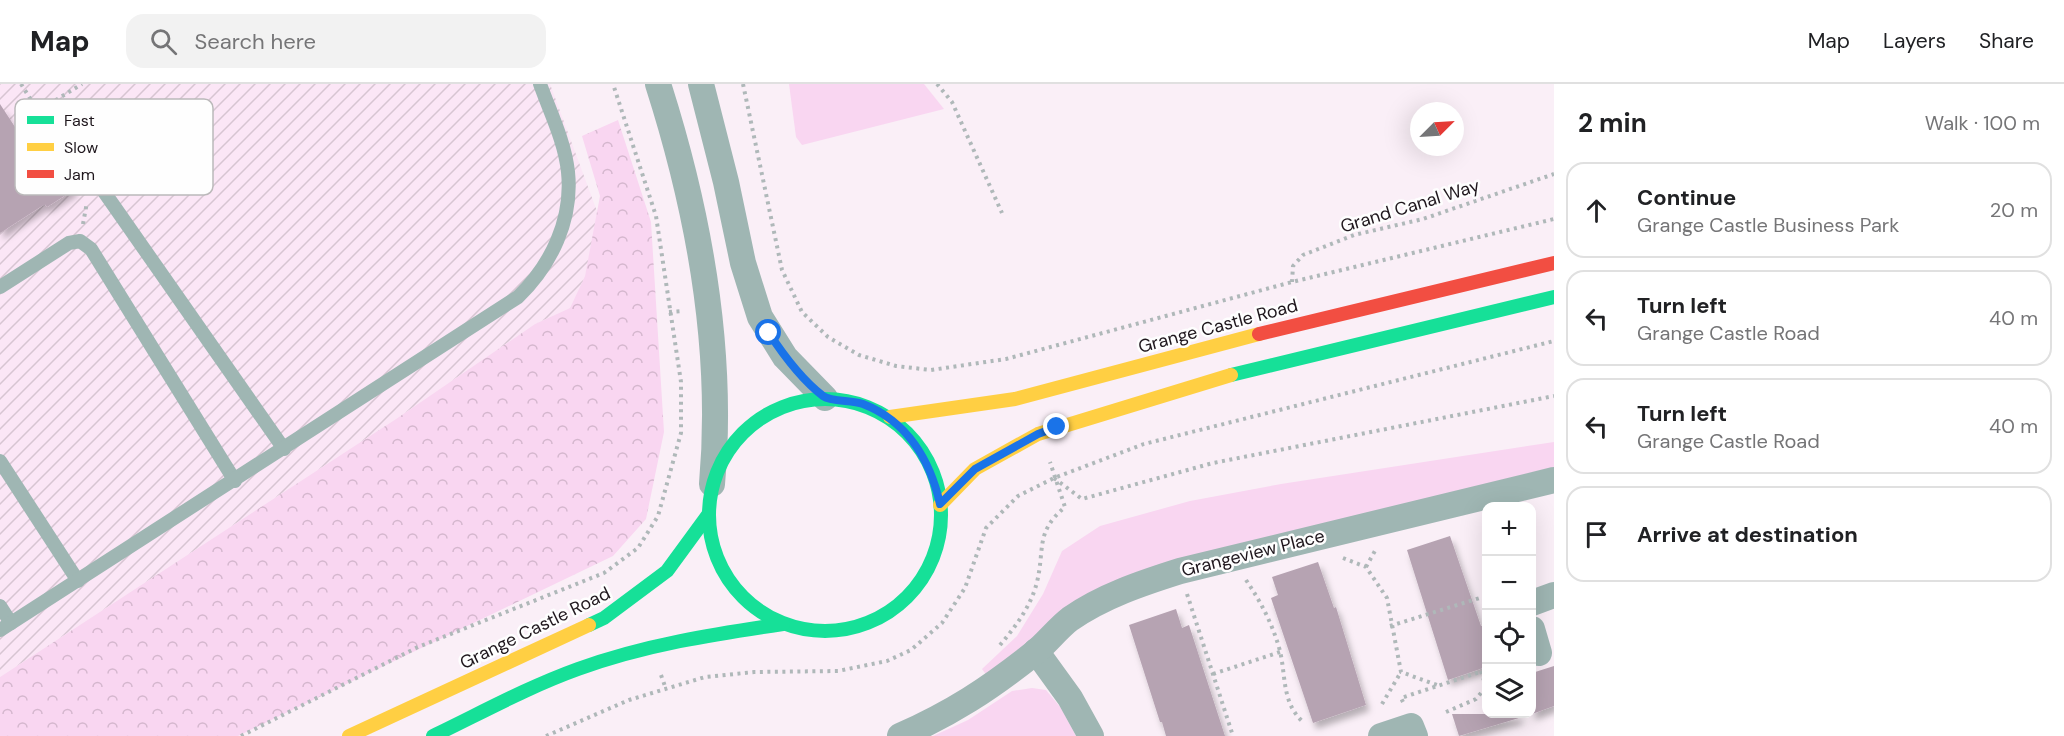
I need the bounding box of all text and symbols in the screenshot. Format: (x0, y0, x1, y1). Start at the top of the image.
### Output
search box (126, 14, 546, 68)
text: Map (30, 23, 90, 60)
icon: search (147, 25, 180, 58)
text: Search here (195, 27, 316, 56)
text: Map (1808, 27, 1850, 55)
text: Layers (1883, 27, 1946, 55)
text: Share (1979, 27, 2034, 55)
legend (15, 99, 213, 195)
north arrow (1410, 102, 1464, 156)
text: 2 min (1578, 106, 1647, 140)
text: Fast (64, 110, 95, 131)
text: Walk · 100 m (1925, 110, 2040, 136)
text: Slow (64, 137, 98, 158)
text: Jam (64, 164, 95, 185)
street label: Grand Canal Way (1338, 173, 1482, 239)
text: Continue (1637, 183, 1736, 212)
icon: ahead (1580, 194, 1613, 227)
text: 20 m (1990, 197, 2038, 223)
text: Grange Castle Business Park (1637, 212, 1899, 238)
text: Turn left (1637, 291, 1727, 320)
street label: Grange Castle Road (1135, 293, 1301, 359)
icon: left (1580, 302, 1613, 335)
text: 40 m (1989, 305, 2038, 331)
route start (755, 319, 781, 345)
text: Grange Castle Road (1637, 320, 1820, 346)
text: Turn left (1637, 399, 1727, 428)
icon: left (1580, 410, 1613, 443)
route end (1043, 413, 1069, 439)
text: 40 m (1989, 413, 2038, 439)
text: Grange Castle Road (1637, 428, 1820, 454)
map controls (1482, 502, 1536, 718)
button: + (1482, 502, 1536, 556)
icon: arrive (1580, 518, 1613, 551)
text: Arrive at destination (1637, 520, 1858, 549)
street label: Grangeview Place (1179, 524, 1327, 582)
button: − (1482, 556, 1536, 610)
street label: Grange Castle Road (456, 581, 614, 675)
button: locate (1482, 610, 1536, 664)
button: layers (1482, 664, 1536, 718)

